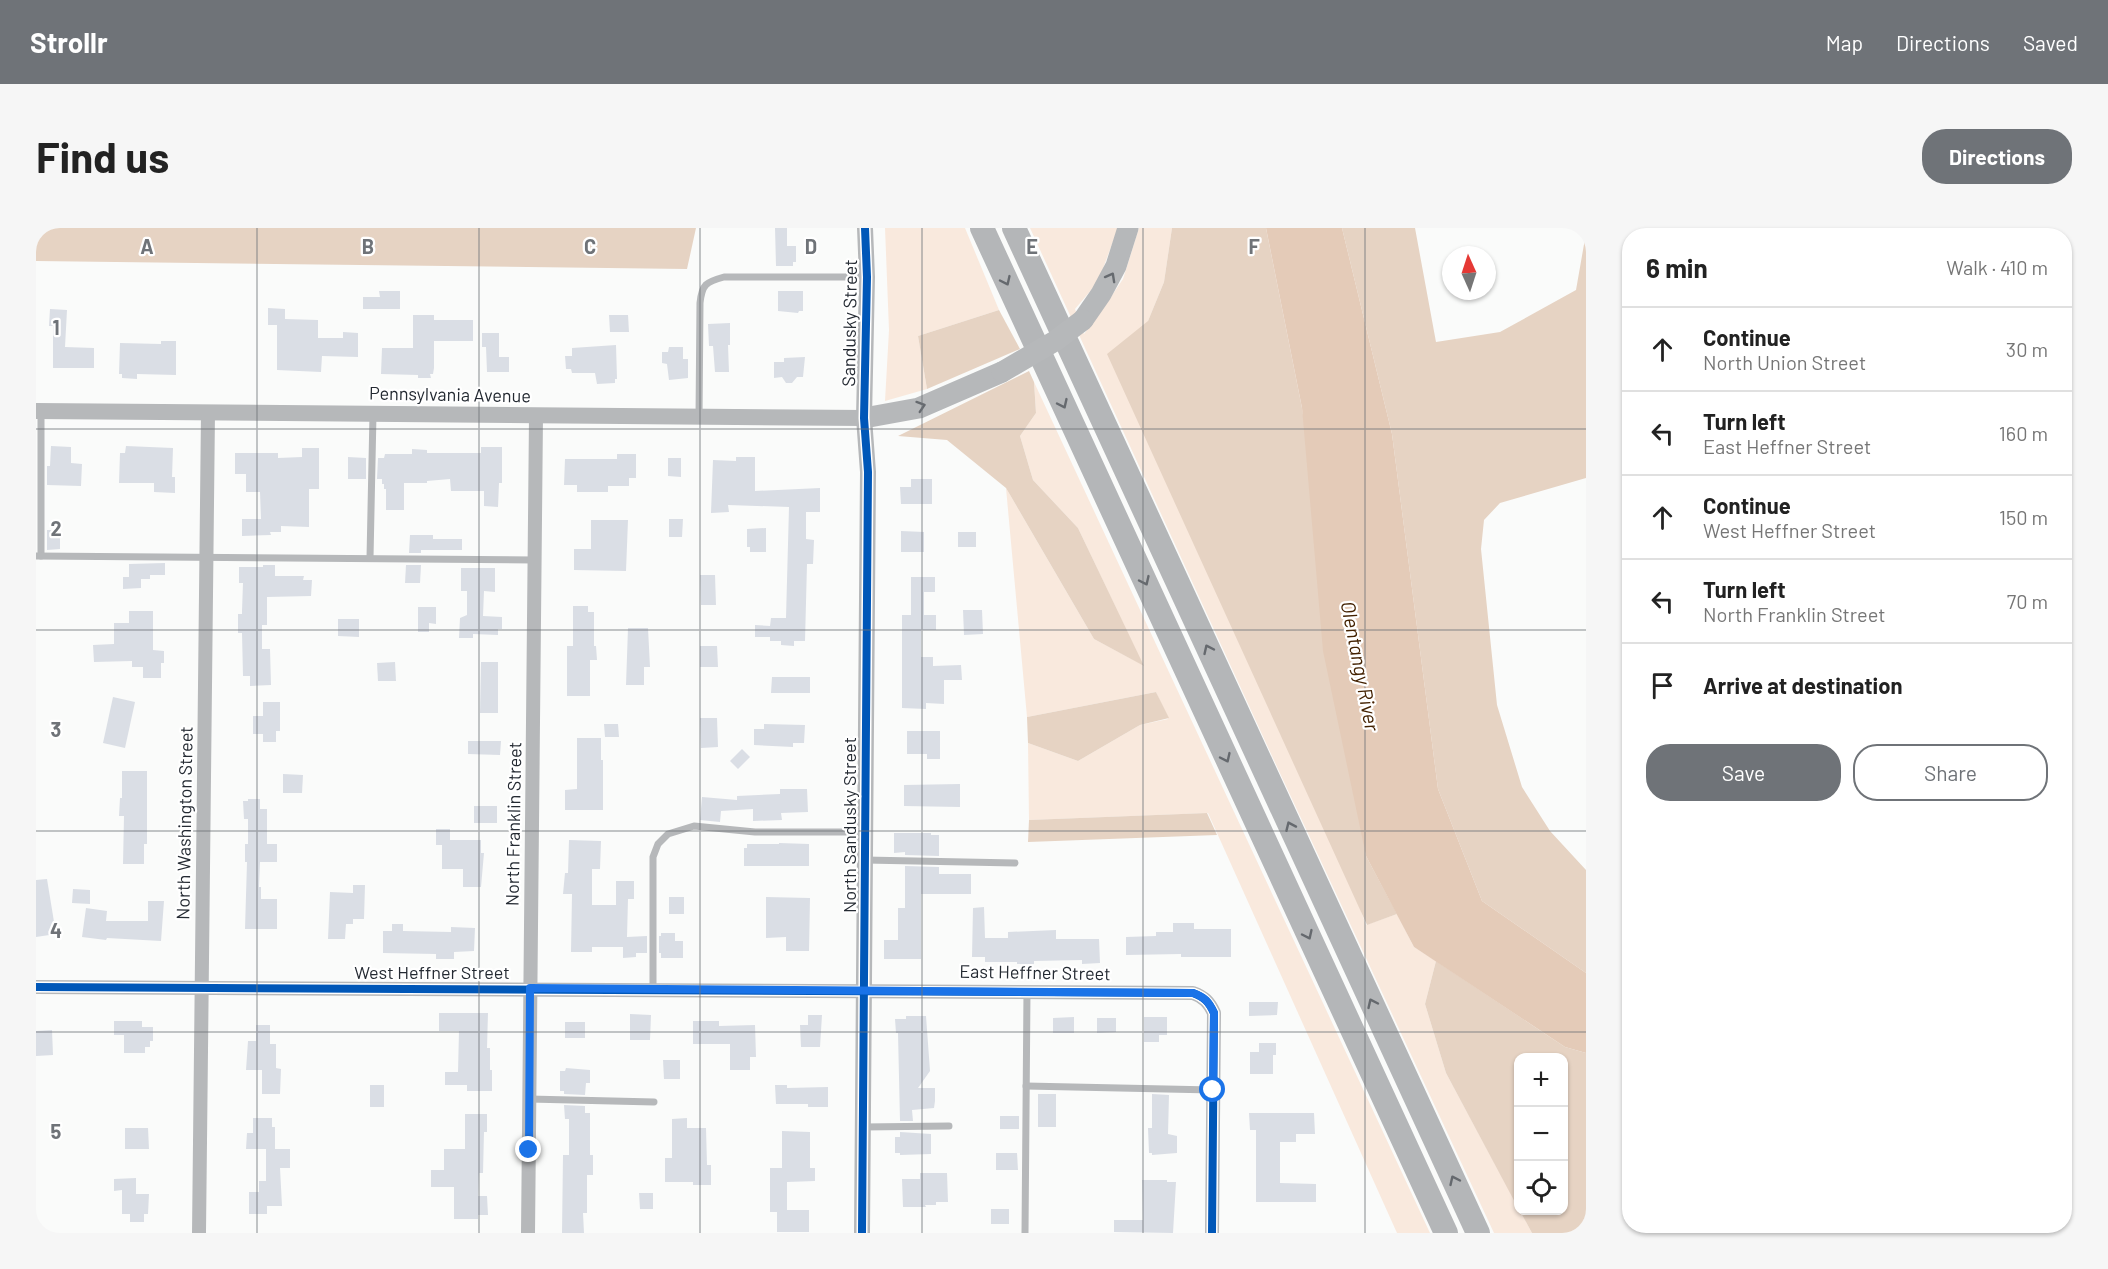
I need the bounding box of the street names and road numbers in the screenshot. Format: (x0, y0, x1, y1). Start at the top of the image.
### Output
street label: Sandusky Street (837, 259, 861, 387)
street label: Pennsylvania Avenue (369, 382, 531, 406)
street label: North Washington Street (171, 726, 197, 920)
street label: North Sandusky Street (838, 737, 860, 913)
street label: North Franklin Street (501, 742, 525, 906)
street label: East Heffner Street (959, 960, 1111, 984)
street label: West Heffner Street (354, 961, 510, 983)

